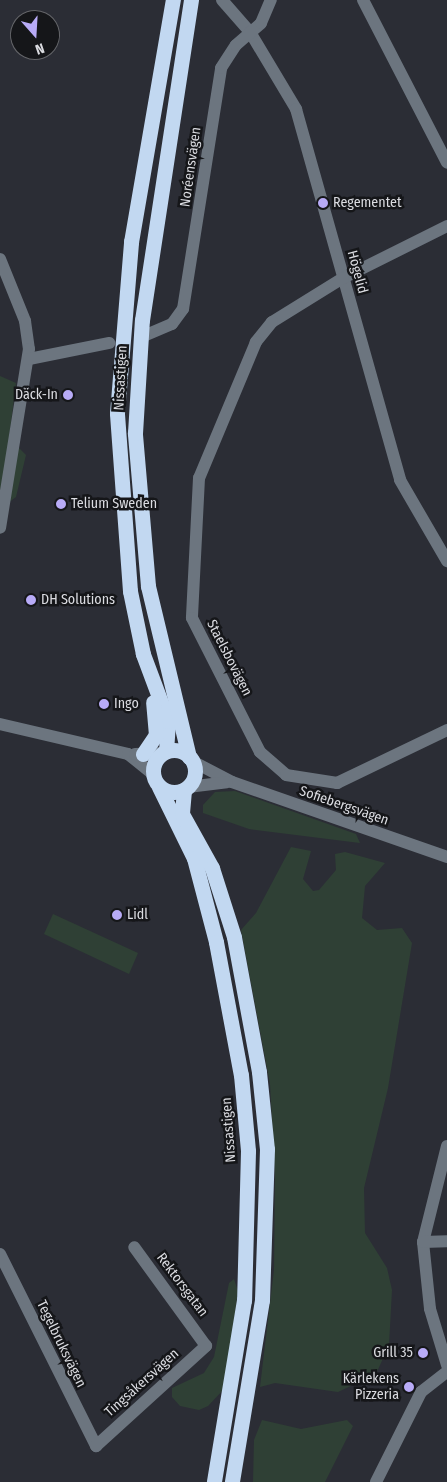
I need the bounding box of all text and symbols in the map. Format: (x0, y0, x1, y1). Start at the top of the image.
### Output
north arrow (10, 10, 60, 60)
text: N (33, 39, 46, 58)
street label: Noréensvägen (177, 126, 205, 208)
place label: Regementet (333, 195, 402, 211)
marker: Regementet (317, 197, 329, 209)
street label: Högelid (343, 249, 371, 295)
street label: Nissastigen (111, 345, 131, 411)
place label: Däck-In (15, 387, 58, 403)
marker: Däck-In (62, 389, 74, 401)
place label: Telium Sweden (71, 496, 157, 512)
marker: Telium Sweden (55, 498, 67, 510)
place label: DH Solutions (41, 592, 115, 608)
marker: DH Solutions (25, 594, 37, 606)
street label: Staelsbovägen (203, 617, 255, 699)
place label: Ingo (114, 696, 139, 712)
marker: Ingo (98, 698, 110, 710)
street label: Sofiebergsvägen (297, 783, 391, 829)
place label: Lidl (127, 907, 148, 923)
marker: Lidl (111, 909, 123, 921)
street label: Nissastigen (218, 1097, 240, 1163)
street label: Rektorsgatan (153, 1250, 211, 1320)
street label: Tegelbruksvägen (33, 1298, 89, 1390)
street label: Tingsåkersvägen (102, 1345, 182, 1421)
place label: Grill 35 (373, 1345, 413, 1361)
marker: Grill 35 (417, 1347, 429, 1359)
place label: Kärlekens Pizzeria (343, 1371, 399, 1404)
marker: Kärlekens Pizzeria (403, 1381, 415, 1393)

